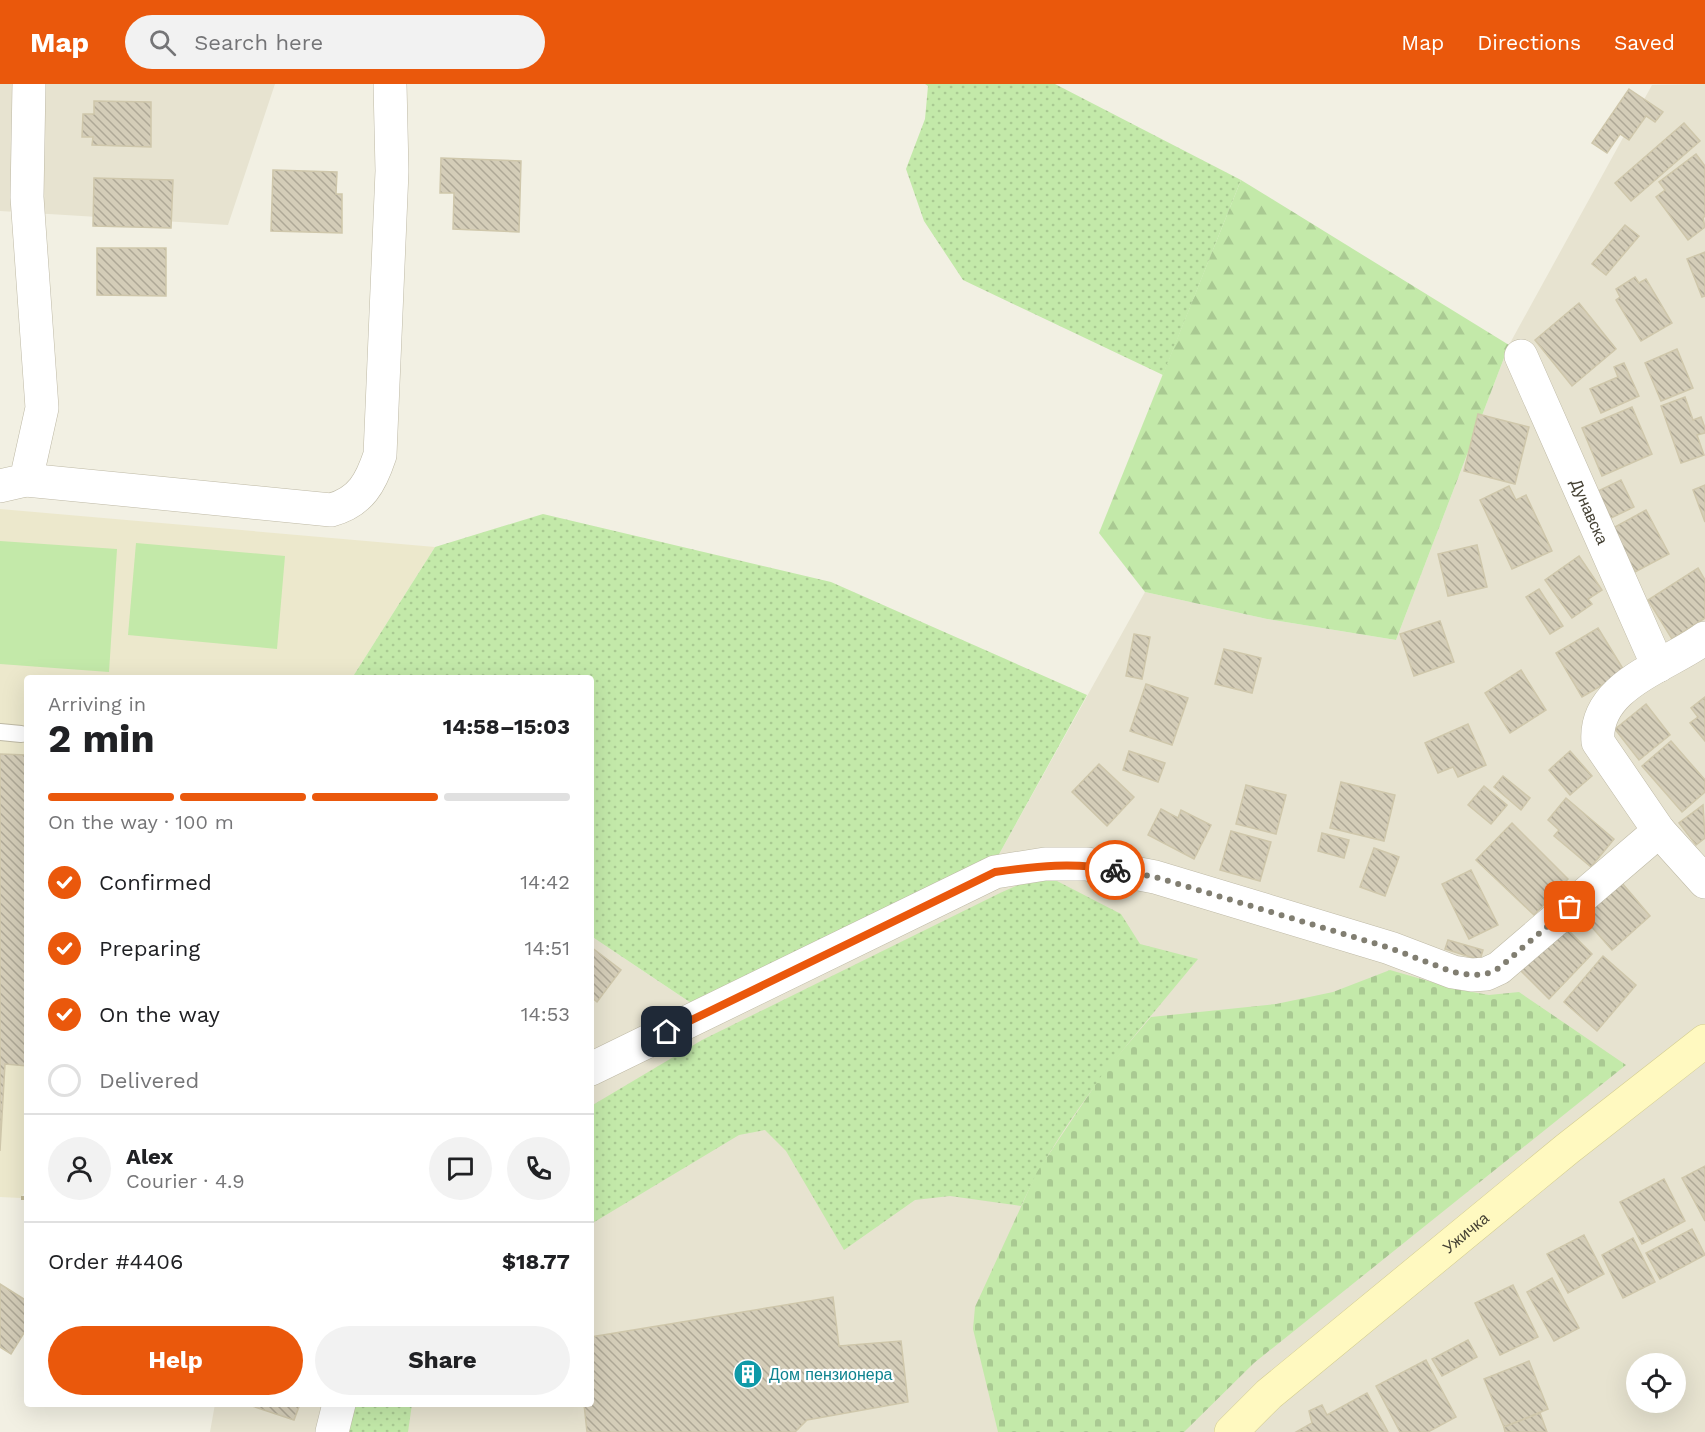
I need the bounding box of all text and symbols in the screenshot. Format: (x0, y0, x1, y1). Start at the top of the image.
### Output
search box (125, 15, 545, 69)
text: Map (30, 26, 89, 59)
icon: search (146, 26, 179, 59)
text: Search here (194, 30, 323, 55)
text: Map (1401, 30, 1444, 55)
text: Directions (1477, 30, 1581, 55)
text: Saved (1614, 30, 1675, 55)
street label: Дунавска (1567, 476, 1612, 547)
text: Arriving in (48, 692, 146, 716)
text: 14:58–15:03 (443, 714, 570, 739)
text: 2 min (48, 716, 155, 761)
text: On the way · 100 m (48, 810, 234, 834)
courier (1085, 840, 1145, 900)
icon: bike (1099, 854, 1132, 887)
icon: check (48, 866, 81, 899)
text: Confirmed (99, 870, 212, 895)
text: 14:42 (520, 870, 570, 894)
pin (1544, 881, 1595, 932)
icon: bag (1553, 890, 1586, 923)
icon: check (48, 932, 81, 965)
text: Preparing (99, 936, 200, 961)
text: 14:51 (525, 936, 570, 960)
icon: check (48, 998, 81, 1031)
text: On the way (99, 1002, 220, 1027)
text: 14:53 (521, 1002, 570, 1026)
pin (641, 1006, 692, 1057)
icon: home (650, 1015, 683, 1048)
text: Delivered (99, 1068, 199, 1093)
button: person (48, 1137, 111, 1200)
button: chat (429, 1137, 492, 1200)
button: phone (507, 1137, 570, 1200)
text: Alex (126, 1144, 173, 1169)
text: Courier · 4.9 (126, 1169, 245, 1193)
street label: Ужичка (1439, 1208, 1493, 1257)
text: Order #4406 (48, 1249, 183, 1274)
text: $18.77 (502, 1249, 570, 1274)
button: Help (48, 1326, 303, 1395)
button: Share (315, 1326, 570, 1395)
map controls (1626, 1353, 1686, 1413)
button: locate (1626, 1353, 1686, 1413)
building icon: Дом пензионера (732, 1358, 764, 1390)
place label: Дом пензионера (769, 1365, 893, 1384)

